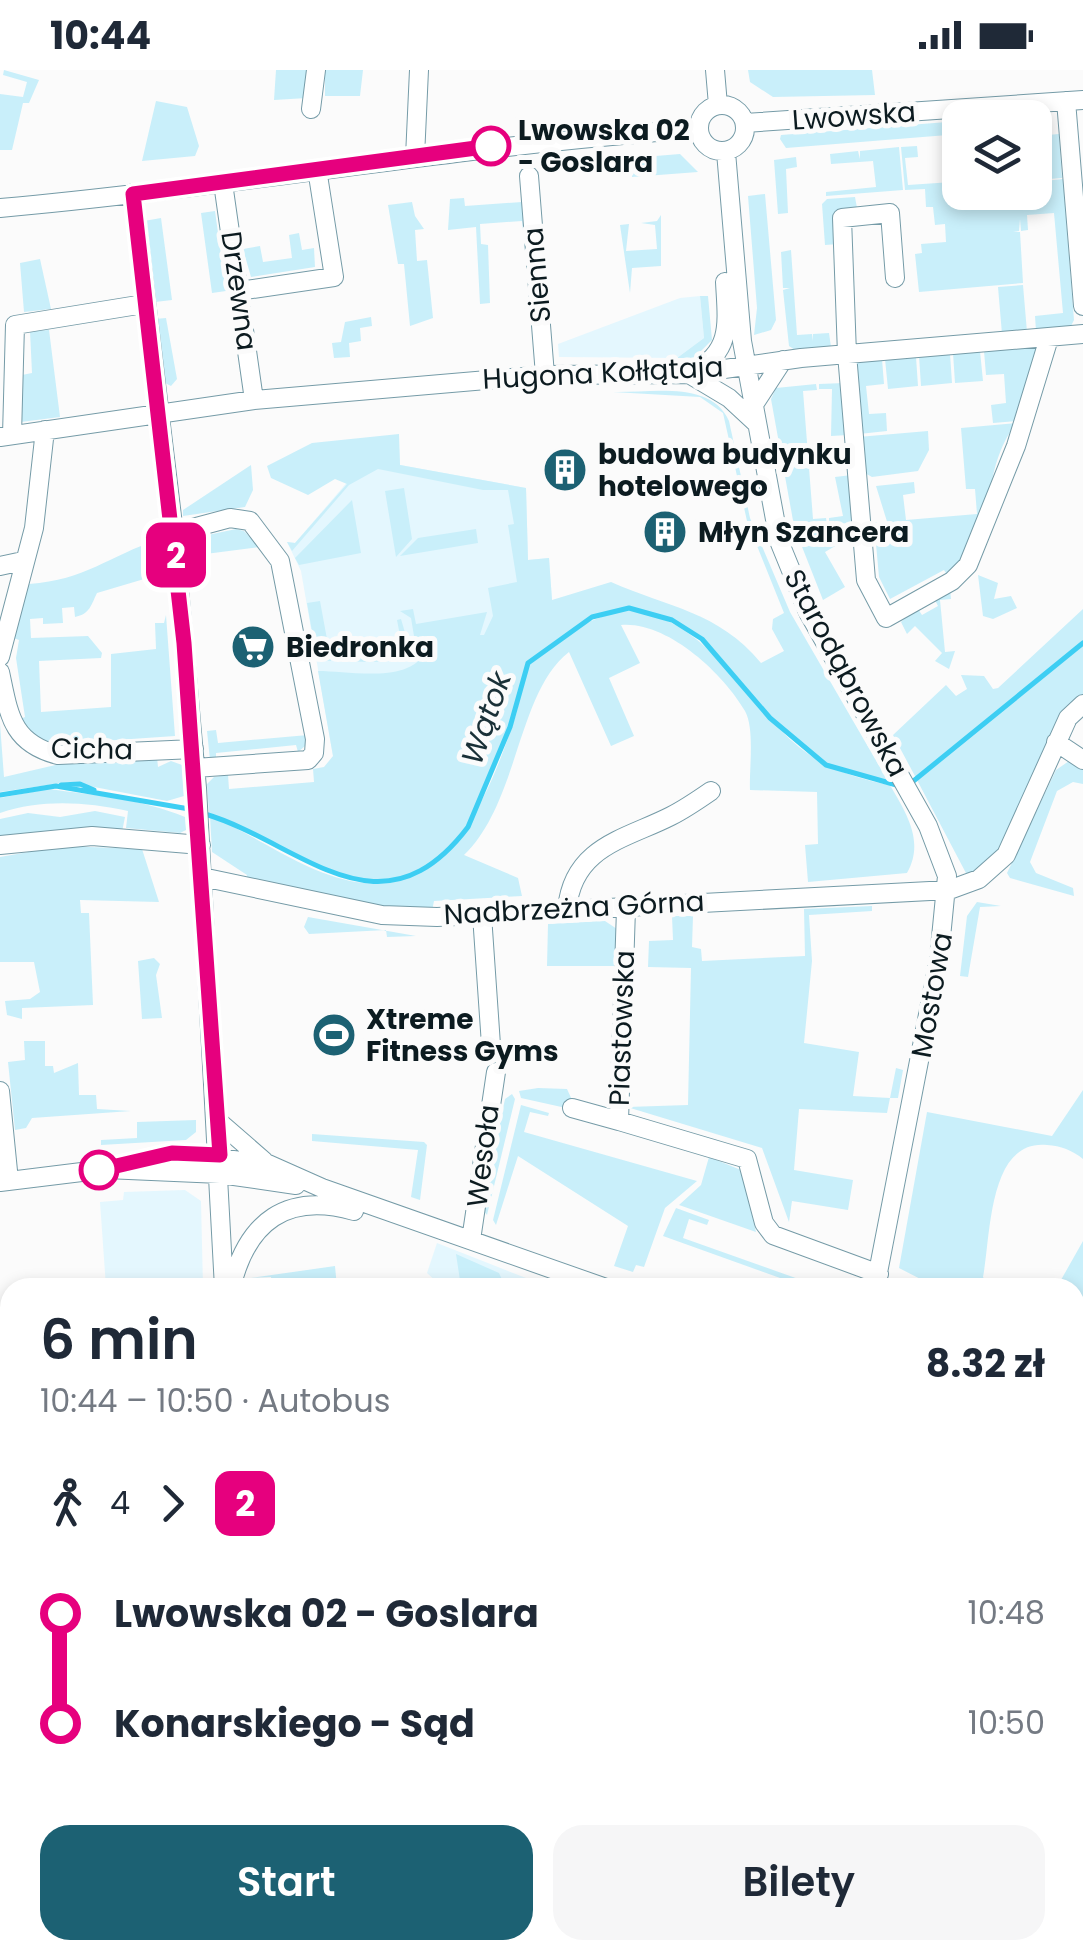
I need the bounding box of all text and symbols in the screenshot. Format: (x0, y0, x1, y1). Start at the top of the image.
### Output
text: 10:44 (50, 9, 151, 62)
street label: Lwowska (791, 92, 917, 140)
map controls (942, 100, 1052, 210)
button: layers (942, 100, 1052, 210)
place label: Lwowska 02 - Goslara (518, 111, 690, 182)
marker: Lwowska 02 - Goslara (472, 127, 510, 165)
street label: Sienna (513, 226, 561, 324)
street label: Drzewna (211, 229, 267, 353)
street label: Hugona Kołłątaja (482, 347, 724, 399)
place label: budowa budynku hotelowego (598, 435, 852, 506)
building icon: budowa budynku hotelowego (542, 447, 588, 493)
building icon: Młyn Szancera (642, 509, 688, 555)
place label: Młyn Szancera (698, 513, 909, 552)
line badge: 2 (144, 522, 208, 588)
text: 2 (166, 531, 186, 580)
street label: Starodąbrowska (775, 562, 917, 784)
supermarket icon: Biedronka (230, 624, 276, 670)
place label: Biedronka (286, 628, 434, 667)
water label: Wątok (450, 665, 522, 770)
street label: Cicha (50, 729, 134, 769)
street label: Nadbrzeżna Górna (443, 882, 705, 934)
street label: Mostowa (902, 929, 962, 1061)
street label: Piastowska (600, 950, 644, 1106)
place label: Xtreme Fitness Gyms (366, 1000, 559, 1071)
sports icon: Xtreme Fitness Gyms (311, 1012, 357, 1058)
street label: Wesoła (457, 1102, 509, 1210)
unlabelled marker (80, 1151, 118, 1189)
text: 6 min (40, 1301, 198, 1378)
text: 8.32 zł (926, 1337, 1045, 1390)
text: 10:44 – 10:50 · Autobus (40, 1378, 390, 1423)
icon: walk (40, 1476, 95, 1531)
icon: forward (145, 1476, 200, 1531)
text: 2 (235, 1479, 255, 1528)
text: 4 (110, 1480, 130, 1525)
text: Lwowska 02 - Goslara (114, 1587, 539, 1640)
text: 10:48 (968, 1590, 1045, 1635)
text: Konarskiego - Sąd (114, 1697, 475, 1750)
text: 10:50 (968, 1700, 1045, 1745)
button: Start (40, 1825, 533, 1940)
button: Bilety (553, 1825, 1045, 1940)

